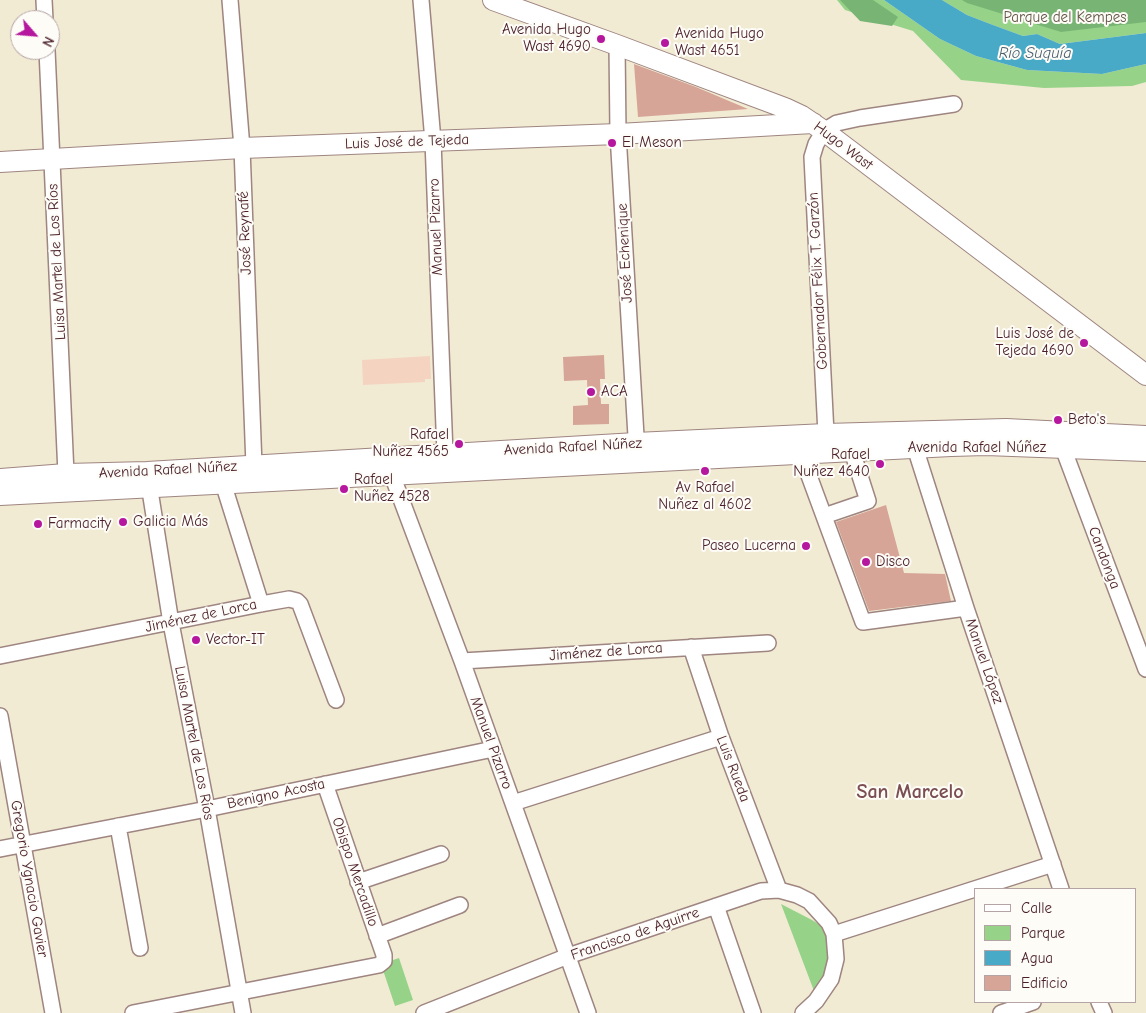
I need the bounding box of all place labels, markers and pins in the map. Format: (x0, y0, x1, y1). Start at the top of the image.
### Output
place label: Avenida Hugo Wast 4690 (502, 21, 591, 56)
place label: Avenida Hugo Wast 4651 (675, 25, 764, 60)
marker: Avenida Hugo Wast 4690 (595, 33, 607, 45)
marker: Avenida Hugo Wast 4651 (659, 37, 671, 49)
place label: El Meson (622, 134, 682, 152)
marker: El Meson (606, 137, 618, 149)
place label: Luis José de Tejeda 4690 (995, 325, 1074, 360)
marker: Luis José de Tejeda 4690 (1078, 337, 1090, 349)
place label: ACA (601, 383, 628, 401)
marker: ACA (585, 386, 597, 398)
place label: Beto's (1068, 411, 1106, 429)
marker: Beto's (1052, 414, 1064, 426)
place label: Rafael Nuñez 4565 (372, 426, 449, 461)
marker: Rafael Nuñez 4565 (453, 438, 465, 450)
place label: Rafael Nuñez 4640 (793, 446, 870, 481)
marker: Rafael Nuñez 4640 (874, 458, 886, 470)
marker: Av Rafael Nuñez al 4602 (699, 465, 711, 477)
place label: Rafael Nuñez 4528 (354, 471, 430, 506)
place label: Av Rafael Nuñez al 4602 (658, 479, 752, 514)
marker: Rafael Nuñez 4528 (338, 483, 350, 495)
place label: Galicia Más (133, 513, 208, 531)
place label: Farmacity (48, 515, 111, 533)
marker: Galicia Más (117, 516, 129, 528)
marker: Farmacity (32, 518, 44, 530)
place label: Paseo Lucerna (702, 537, 796, 555)
marker: Paseo Lucerna (800, 540, 812, 552)
place label: Disco (876, 553, 910, 571)
marker: Disco (860, 556, 872, 568)
place label: Vector-IT (206, 631, 265, 649)
marker: Vector-IT (190, 634, 202, 646)

